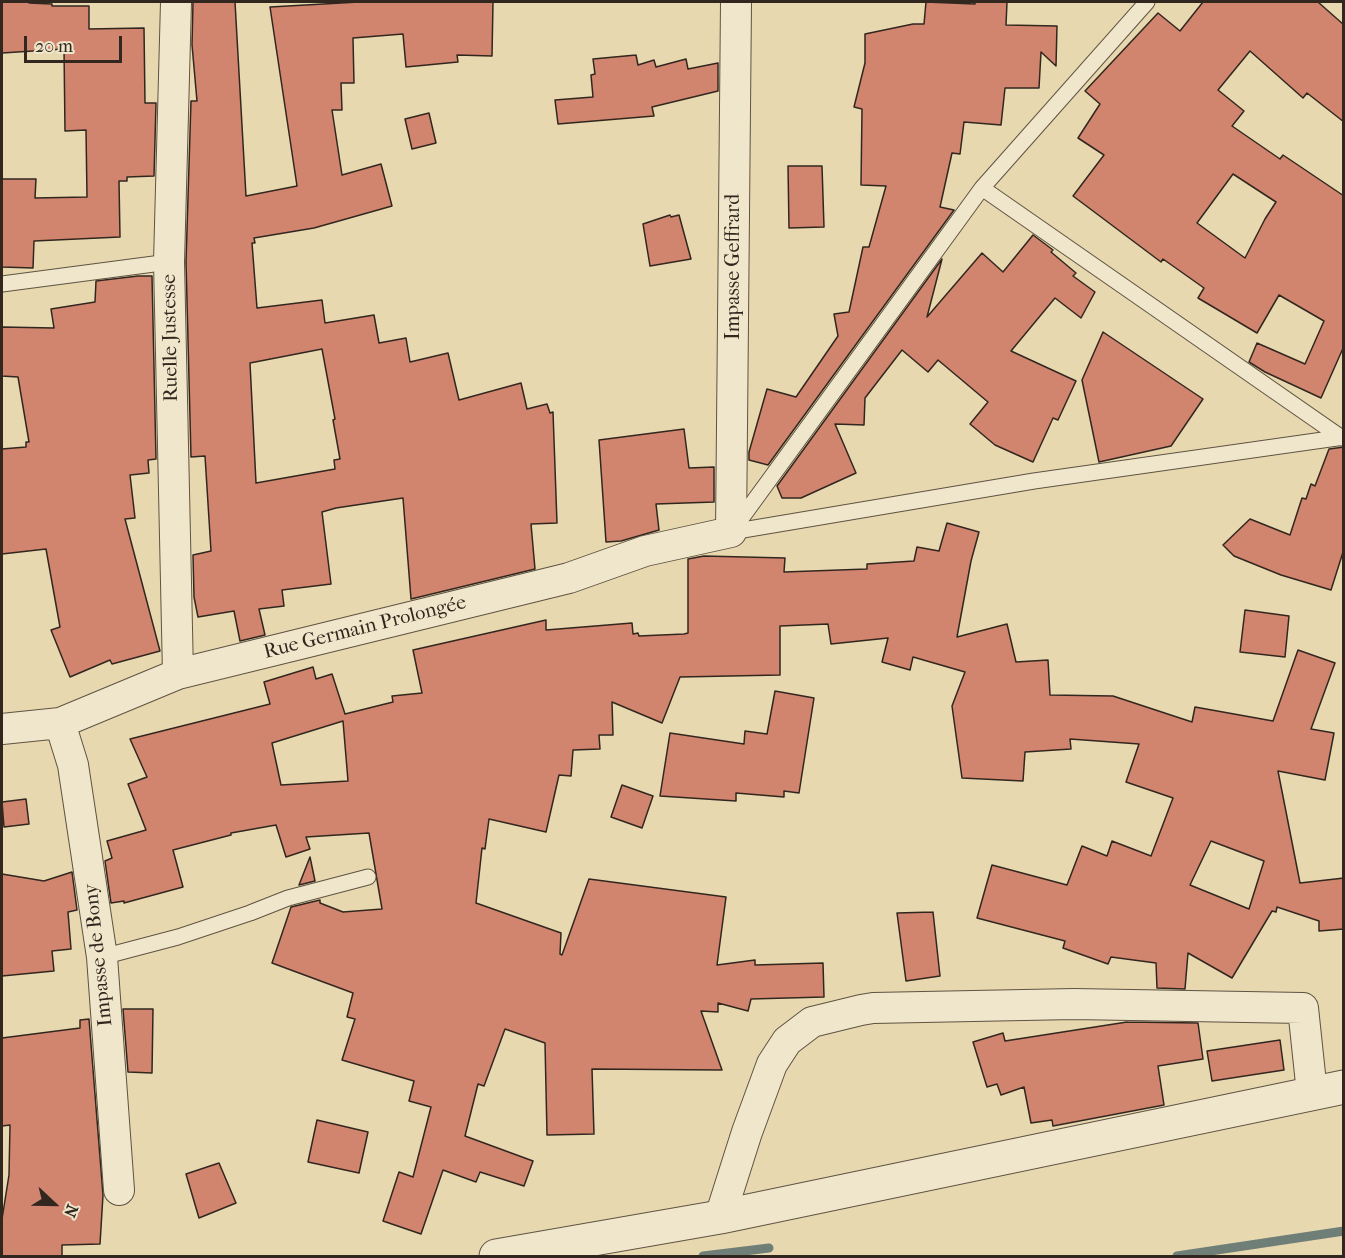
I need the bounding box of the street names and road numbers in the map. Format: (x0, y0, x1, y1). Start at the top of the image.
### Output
street label: Impasse Geffrard (722, 194, 746, 340)
street label: Ruelle Justesse (158, 274, 184, 402)
street label: Rue Germain Prolongée (261, 591, 469, 665)
street label: Impasse de Bony (80, 883, 118, 1027)

